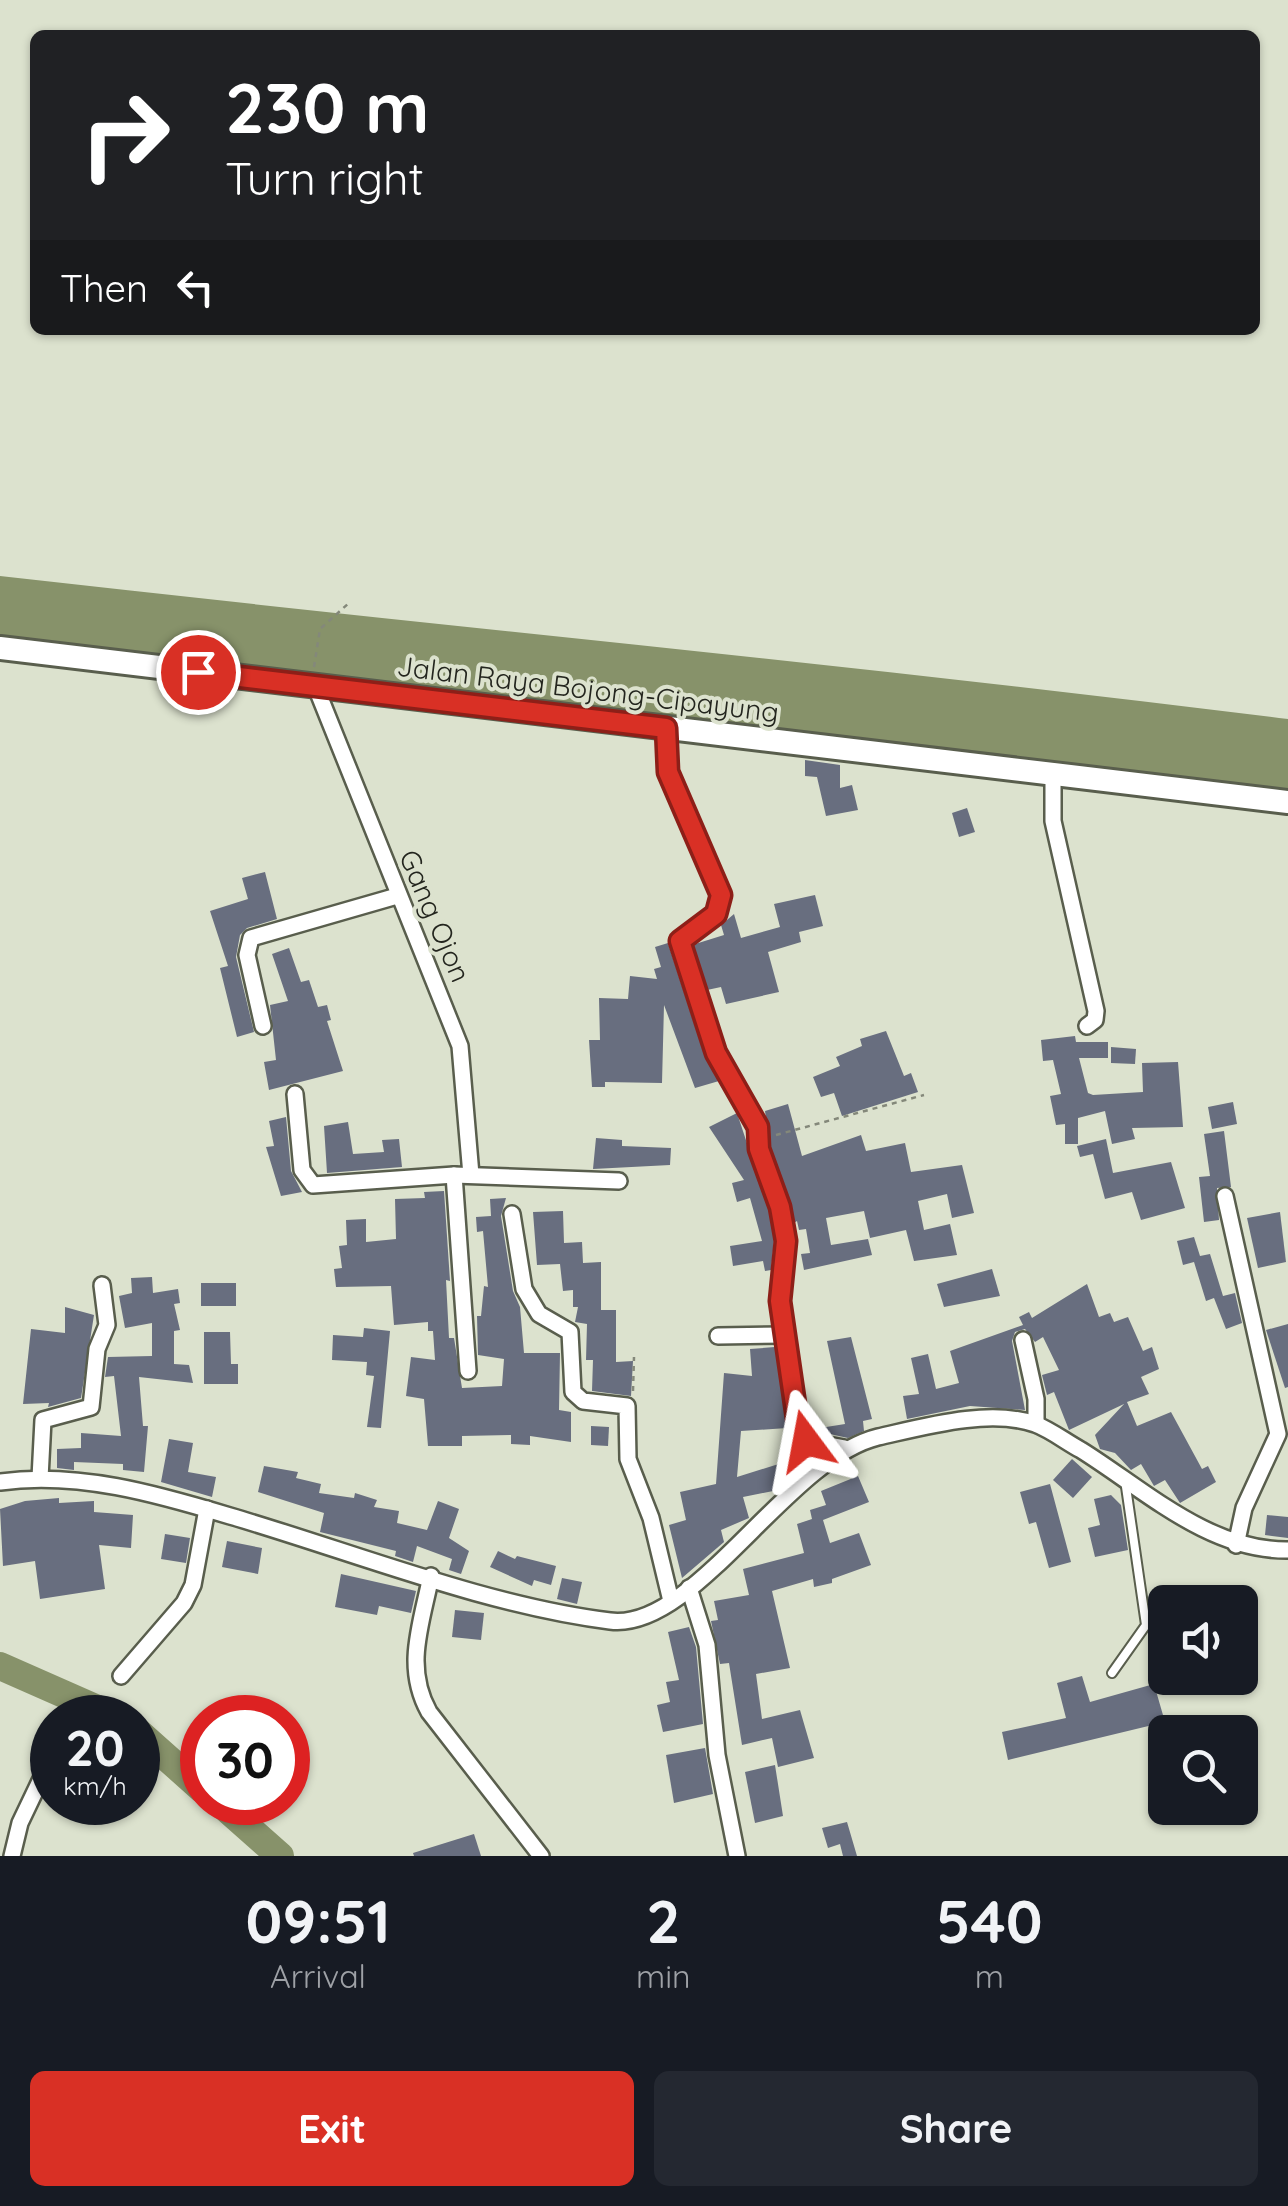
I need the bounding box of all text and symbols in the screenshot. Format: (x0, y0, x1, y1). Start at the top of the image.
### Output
text: 230 m (225, 63, 430, 151)
icon: right (60, 70, 190, 200)
text: Turn right (225, 150, 424, 206)
icon: left (168, 260, 223, 315)
text: Then (60, 264, 148, 312)
pin (156, 630, 241, 715)
icon: arrive (171, 645, 226, 700)
street label: Jalan Raya Bojong-Cipayung (395, 648, 781, 729)
street label: Gang Ojon (392, 844, 479, 987)
position arrow (754, 1389, 858, 1493)
map controls (1148, 1585, 1258, 1825)
button: sound (1148, 1585, 1258, 1695)
speed limit sign: 30 (180, 1695, 310, 1825)
button: search (1148, 1715, 1258, 1825)
text: 20 (65, 1716, 125, 1779)
text: km/h (63, 1770, 127, 1801)
text: 09:51 (245, 1883, 391, 1958)
text: 2 (646, 1883, 680, 1958)
text: 540 (936, 1883, 1043, 1958)
text: Arrival (270, 1956, 366, 1996)
text: min (636, 1956, 691, 1996)
text: m (975, 1956, 1004, 1996)
button: Exit (30, 2071, 634, 2186)
button: Share (654, 2071, 1258, 2186)

